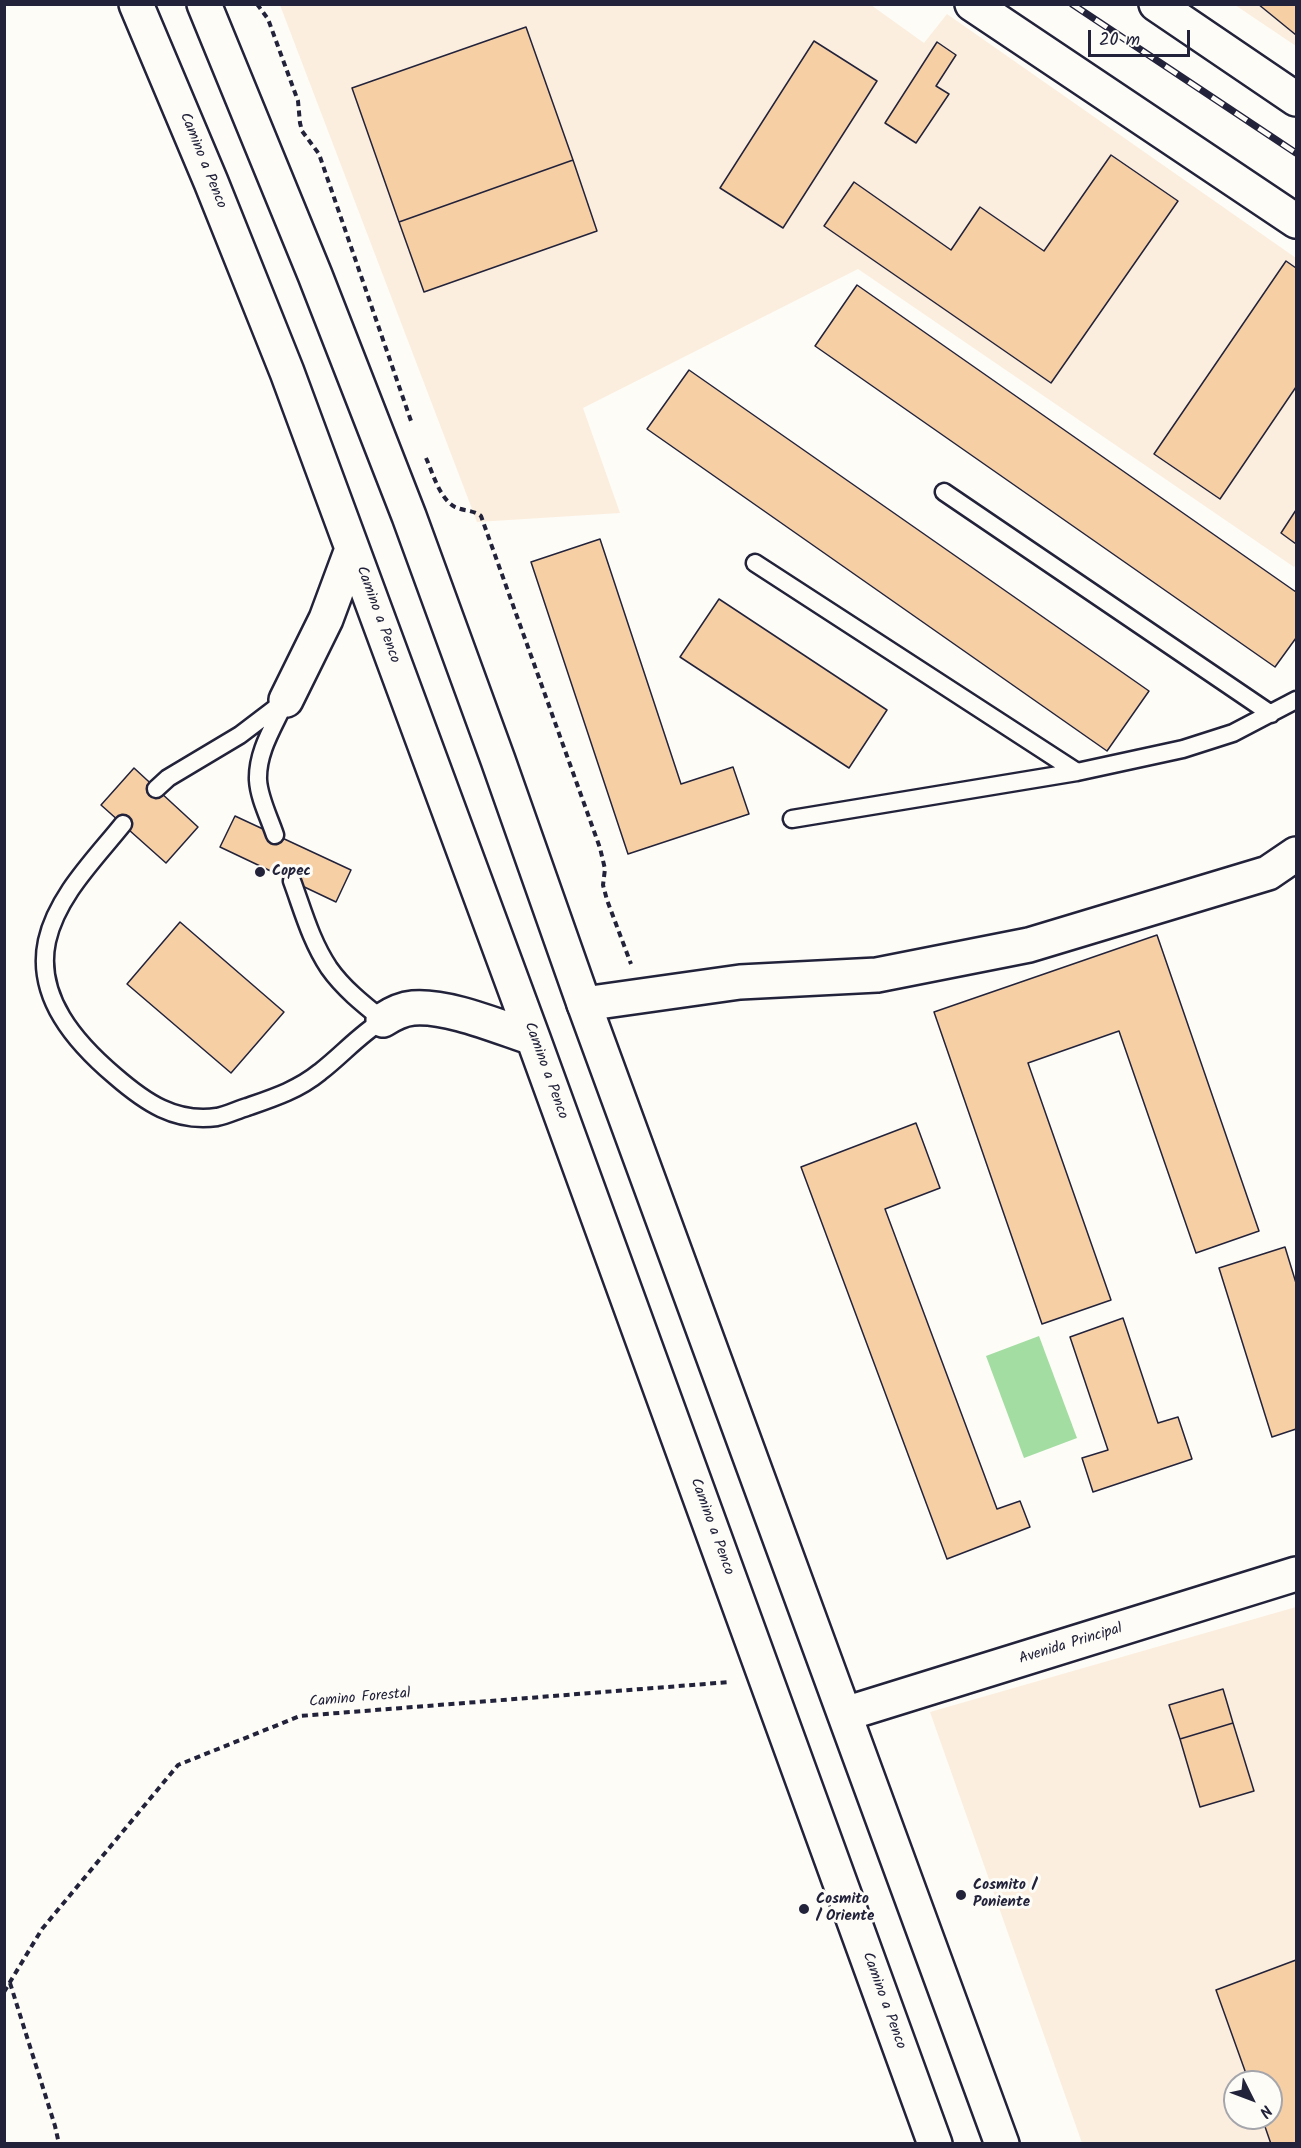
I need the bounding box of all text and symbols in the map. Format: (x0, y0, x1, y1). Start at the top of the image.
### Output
scale bar (1091, 18, 1193, 56)
text: 20 m (1099, 26, 1140, 55)
street label: Camino a Penco (175, 110, 229, 212)
street label: Camino a Penco (351, 564, 403, 666)
place label: Copec (272, 863, 311, 881)
marker: Copec (253, 865, 267, 879)
street label: Camino a Penco (519, 1020, 571, 1122)
street label: Camino a Penco (685, 1476, 737, 1578)
street label: Avenida Principal (1017, 1621, 1125, 1669)
street label: Camino Forestal (309, 1686, 411, 1712)
place label: Cosmito / Poniente (973, 1877, 1036, 1912)
marker: Cosmito / Poniente (954, 1888, 968, 1902)
place label: Cosmito / Oriente (816, 1891, 874, 1926)
marker: Cosmito / Oriente (797, 1902, 811, 1916)
street label: Camino a Penco (857, 1950, 909, 2052)
north arrow (1223, 2070, 1283, 2130)
text: N (1253, 2099, 1278, 2123)

